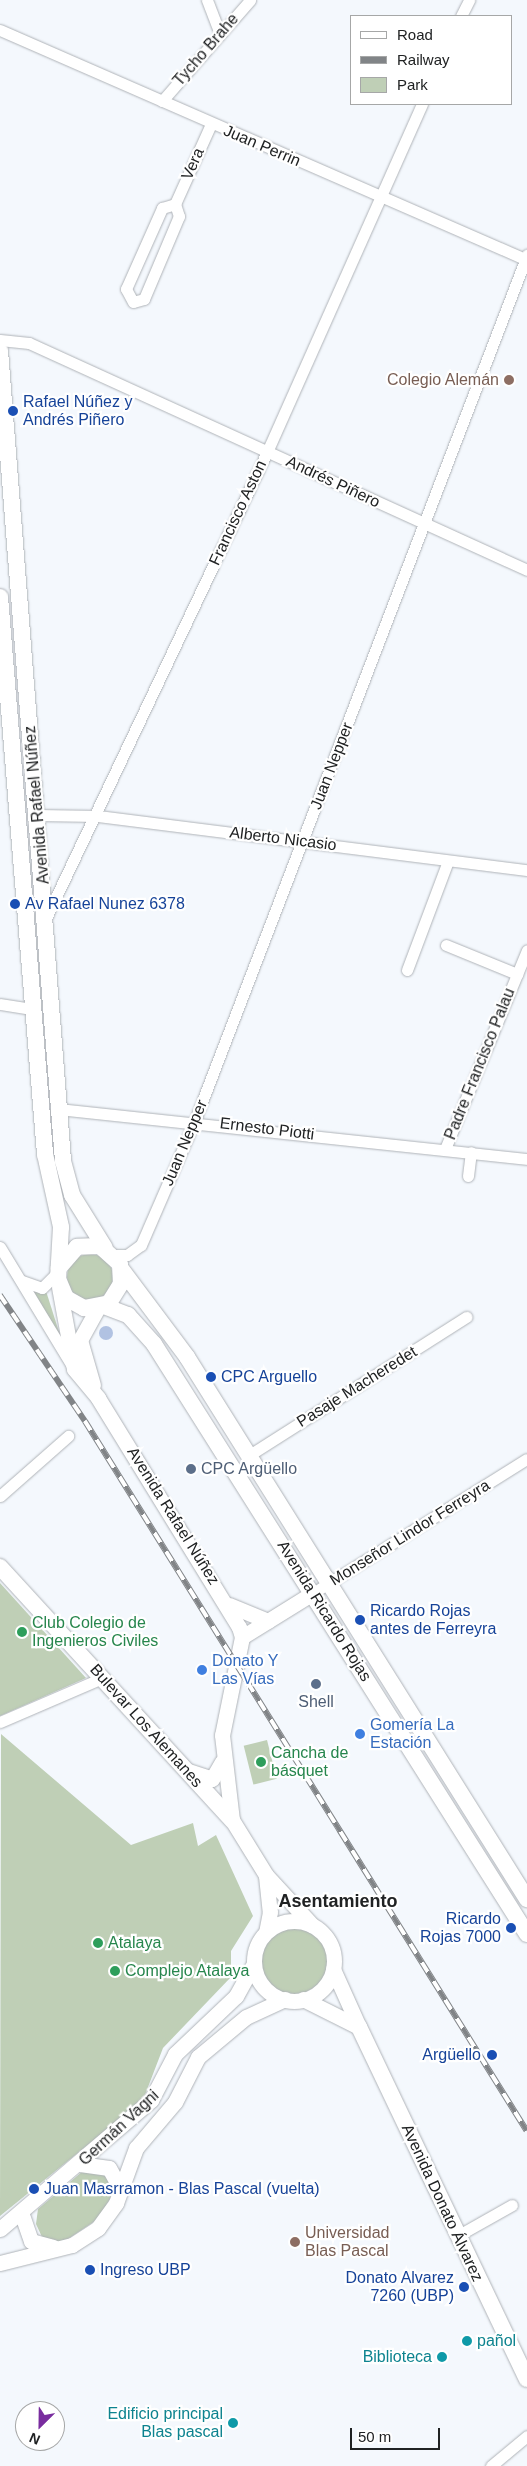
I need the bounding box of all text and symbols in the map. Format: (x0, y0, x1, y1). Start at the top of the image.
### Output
street label: Tycho Brahe (169, 10, 243, 90)
legend (350, 15, 512, 105)
text: Road (397, 26, 433, 43)
text: Railway (397, 51, 450, 68)
text: Park (397, 76, 428, 93)
street label: Juan Perrin (221, 121, 303, 171)
street label: Vera (178, 145, 208, 183)
place label: Colegio Alemán (386, 370, 499, 390)
marker: Colegio Alemán (503, 374, 515, 386)
place label: Rafael Núñez y Andrés Piñero (23, 392, 132, 430)
marker: Rafael Núñez y Andrés Piñero (7, 405, 19, 417)
street label: Andrés Piñero (283, 452, 383, 512)
street label: Francisco Aston (205, 457, 271, 569)
street label: Juan Nepper (307, 720, 357, 812)
street label: Avenida Rafael Núñez (21, 725, 53, 885)
street label: Alberto Nicasio (228, 823, 338, 855)
place label: Av Rafael Nunez 6378 (25, 894, 185, 914)
marker: Av Rafael Nunez 6378 (9, 898, 21, 910)
street label: Padre Francisco Palau (441, 985, 519, 1143)
street label: Juan Nepper (158, 1097, 212, 1189)
street label: Ernesto Piotti (219, 1114, 315, 1144)
street label: Pasaje Macheredet (293, 1342, 421, 1432)
place label: CPC Arguello (221, 1367, 318, 1387)
marker: CPC Arguello (205, 1371, 217, 1383)
street label: Avenida Rafael Núñez (123, 1444, 223, 1588)
place label: CPC Argüello (201, 1459, 298, 1479)
marker: CPC Argüello (185, 1463, 197, 1475)
street label: Monseñor Lindor Ferreyra (326, 1476, 494, 1590)
street label: Avenida Ricardo Rojas (273, 1537, 375, 1685)
place label: Ricardo Rojas antes de Ferreyra (370, 1601, 496, 1639)
place label: Club Colegio de Ingenieros Civiles (32, 1613, 158, 1651)
marker: Ricardo Rojas antes de Ferreyra (354, 1614, 366, 1626)
marker: Club Colegio de Ingenieros Civiles (16, 1626, 28, 1638)
place label: Donato Y Las Vías (212, 1651, 279, 1689)
street label: Bulevar Los Alemanes (85, 1660, 207, 1792)
marker: Donato Y Las Vías (196, 1664, 208, 1676)
marker: Shell (310, 1678, 322, 1690)
place label: Shell (298, 1692, 334, 1712)
place label: Gomería La Estación (370, 1715, 454, 1753)
marker: Gomería La Estación (354, 1728, 366, 1740)
place label: Cancha de básquet (271, 1743, 348, 1781)
marker: Cancha de básquet (255, 1756, 267, 1768)
district label: Asentamiento (278, 1890, 398, 1912)
place label: Ricardo Rojas 7000 (420, 1909, 501, 1947)
marker: Ricardo Rojas 7000 (505, 1922, 517, 1934)
place label: Atalaya (108, 1933, 161, 1953)
marker: Atalaya (92, 1937, 104, 1949)
place label: Complejo Atalaya (125, 1961, 250, 1981)
marker: Complejo Atalaya (109, 1965, 121, 1977)
place label: Argüello (422, 2045, 481, 2065)
marker: Argüello (485, 2048, 499, 2062)
street label: Germán Vagni (75, 2086, 163, 2170)
street label: Avenida Donato Álvarez (397, 2121, 487, 2285)
place label: Juan Masrramon - Blas Pascal (vuelta) (44, 2179, 320, 2199)
marker: Juan Masrramon - Blas Pascal (vuelta) (28, 2183, 40, 2195)
place label: Universidad Blas Pascal (305, 2223, 389, 2261)
marker: Universidad Blas Pascal (289, 2236, 301, 2248)
place label: Ingreso UBP (100, 2260, 191, 2280)
marker: Ingreso UBP (84, 2264, 96, 2276)
place label: Donato Alvarez 7260 (UBP) (345, 2268, 454, 2306)
marker: Donato Alvarez 7260 (UBP) (458, 2281, 470, 2293)
place label: pañol (477, 2331, 516, 2351)
marker: pañol (461, 2335, 473, 2347)
place label: Biblioteca (363, 2347, 432, 2367)
marker: Biblioteca (436, 2351, 448, 2363)
north arrow (15, 2401, 65, 2451)
place label: Edificio principal Blas pascal (107, 2404, 223, 2442)
marker: Edificio principal Blas pascal (227, 2417, 239, 2429)
scale bar (352, 2418, 442, 2450)
text: 50 m (358, 2428, 391, 2445)
text: N (27, 2430, 42, 2448)

